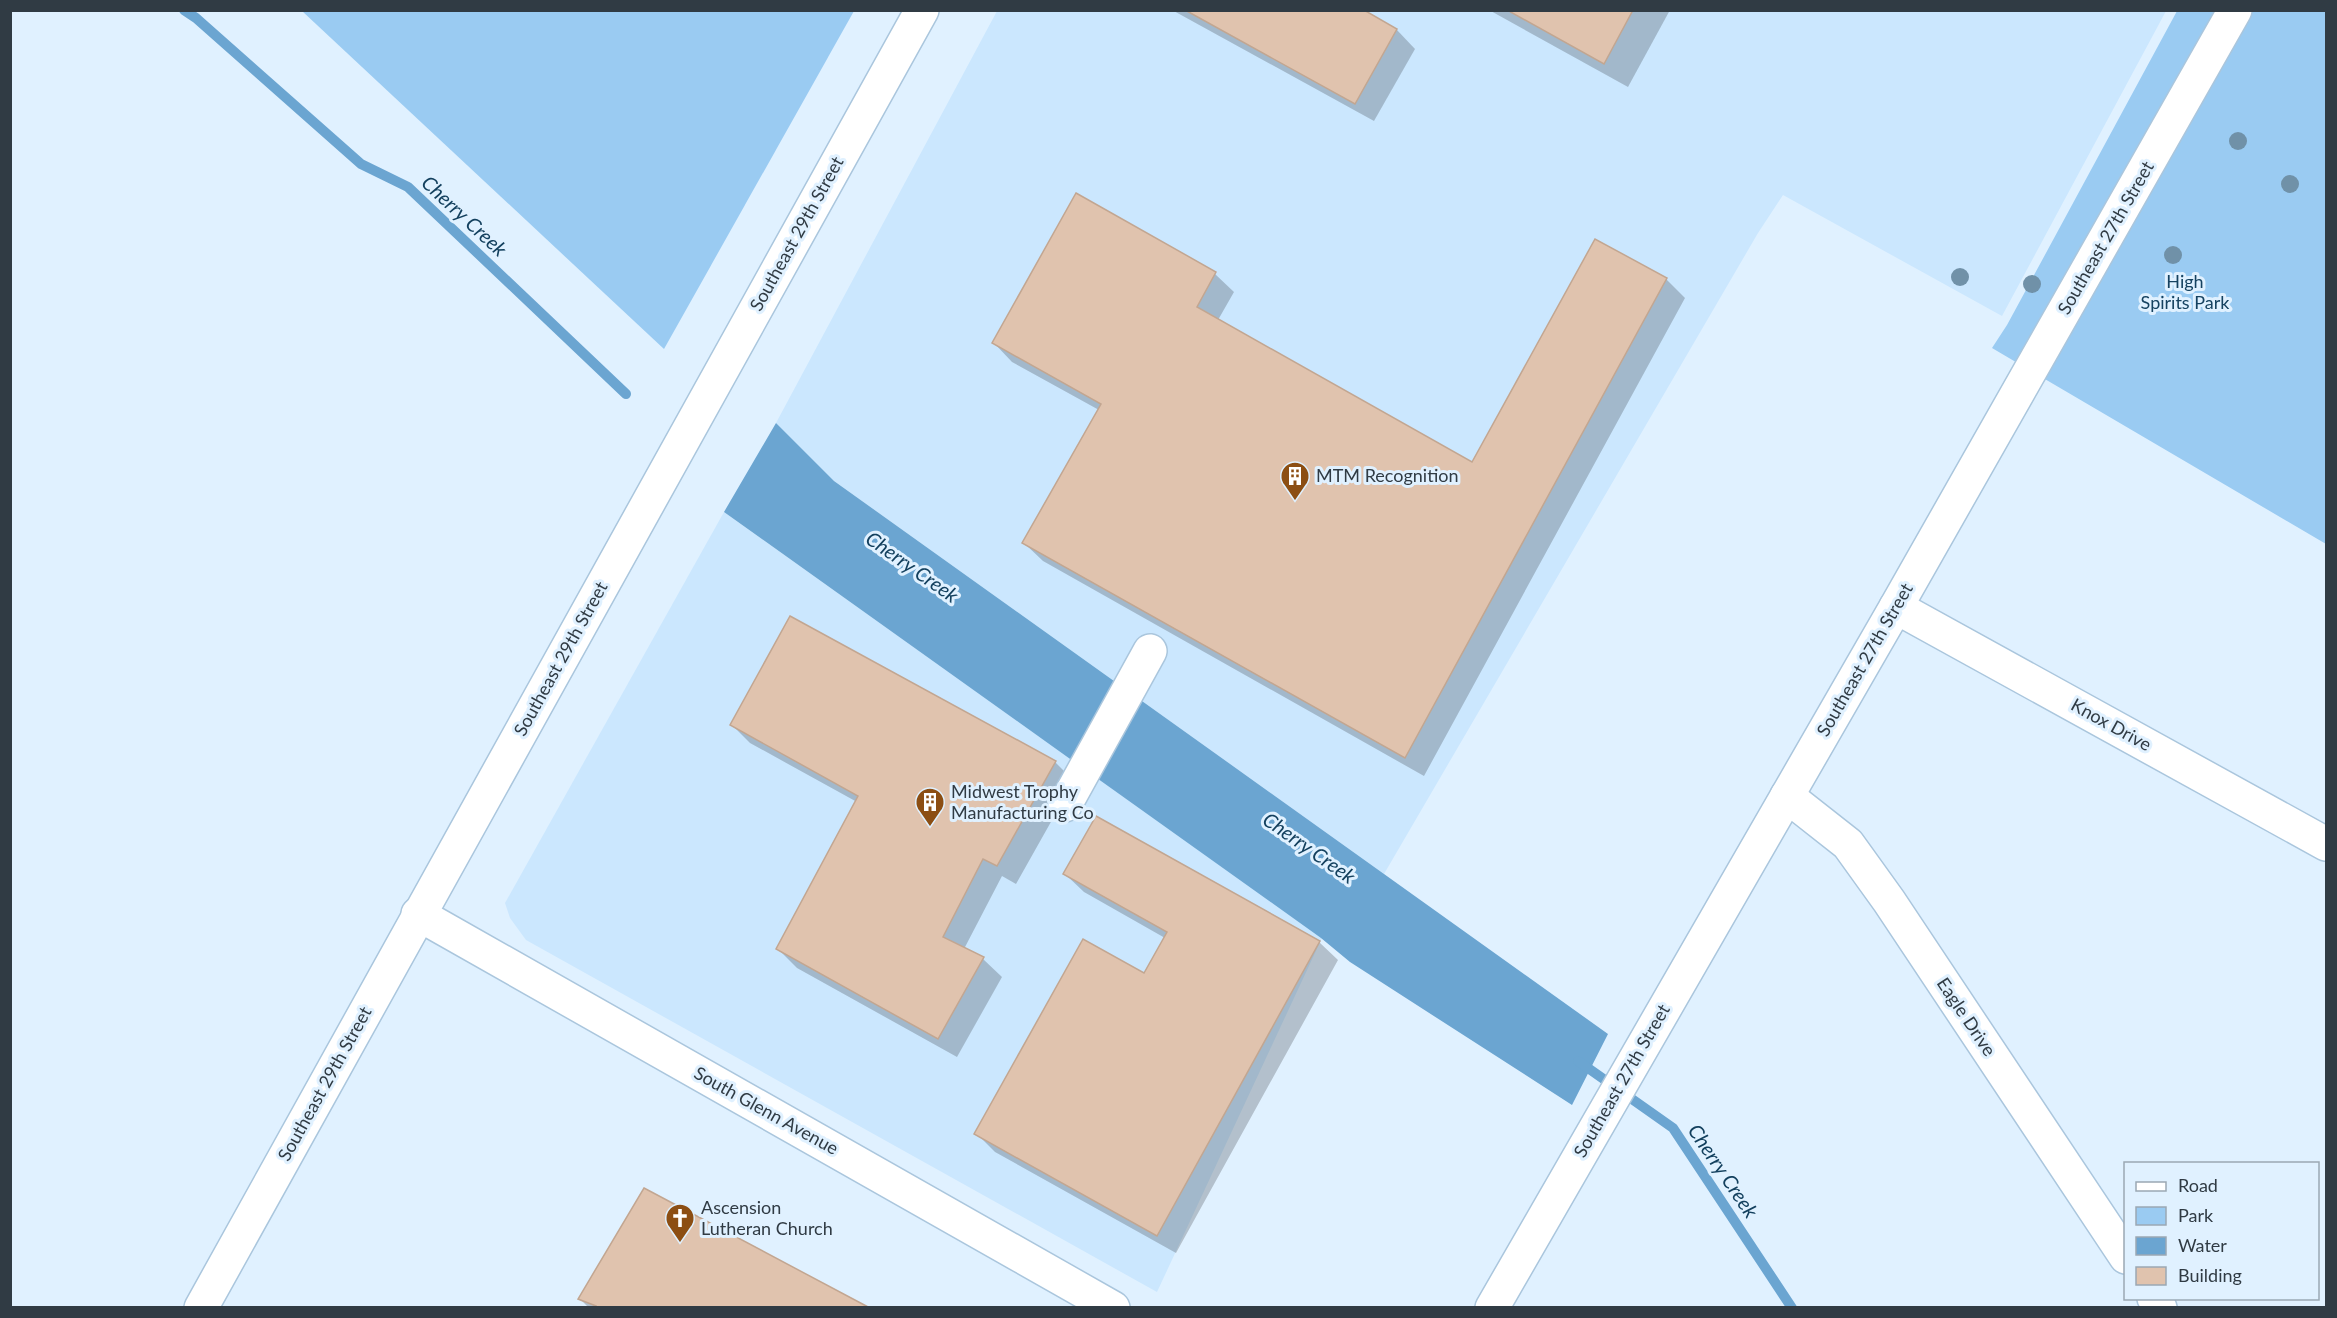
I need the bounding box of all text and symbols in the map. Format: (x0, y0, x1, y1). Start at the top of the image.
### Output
street label: Southeast 29th Street (745, 152, 848, 315)
street label: Southeast 27th Street (2052, 157, 2158, 318)
water label: Cherry Creek (417, 170, 513, 261)
park label: High Spirits Park (2141, 270, 2230, 313)
building icon: MTM Recognition (1279, 460, 1311, 502)
place label: MTM Recognition (1316, 464, 1459, 486)
water label: Cherry Creek (862, 525, 964, 607)
street label: Southeast 29th Street (509, 577, 612, 740)
street label: Southeast 27th Street (1811, 579, 1917, 740)
street label: Knox Drive (2068, 693, 2155, 755)
place label: Midwest Trophy Manufacturing Co (951, 780, 1094, 823)
building icon: Midwest Trophy Manufacturing Co (914, 786, 946, 828)
water label: Cherry Creek (1259, 806, 1361, 888)
street label: Eagle Drive (1933, 973, 2001, 1060)
street label: Southeast 27th Street (1568, 1000, 1674, 1161)
street label: Southeast 29th Street (273, 1002, 376, 1165)
street label: South Glenn Avenue (690, 1061, 842, 1159)
water label: Cherry Creek (1684, 1119, 1764, 1222)
legend (2124, 1162, 2319, 1300)
text: Road (2178, 1174, 2218, 1196)
place label: Ascension Lutheran Church (701, 1196, 833, 1239)
church icon: Ascension Lutheran Church (664, 1202, 696, 1244)
text: Park (2178, 1204, 2214, 1226)
text: Water (2178, 1234, 2227, 1256)
text: Building (2178, 1264, 2242, 1286)

